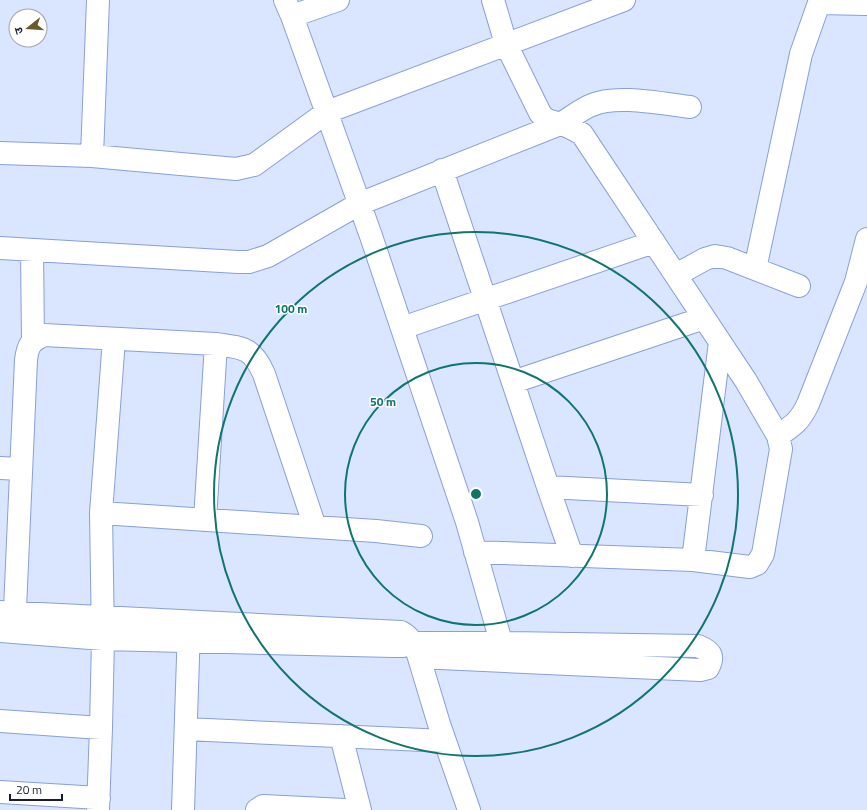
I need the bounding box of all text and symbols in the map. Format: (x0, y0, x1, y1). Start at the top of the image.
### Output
north arrow (8, 8, 48, 48)
text: उ (10, 25, 27, 36)
text: 100 m (275, 299, 307, 318)
text: 50 m (370, 392, 396, 411)
centre of rings (469, 487, 483, 501)
scale bar (10, 776, 62, 802)
text: 20 m (16, 780, 42, 799)

